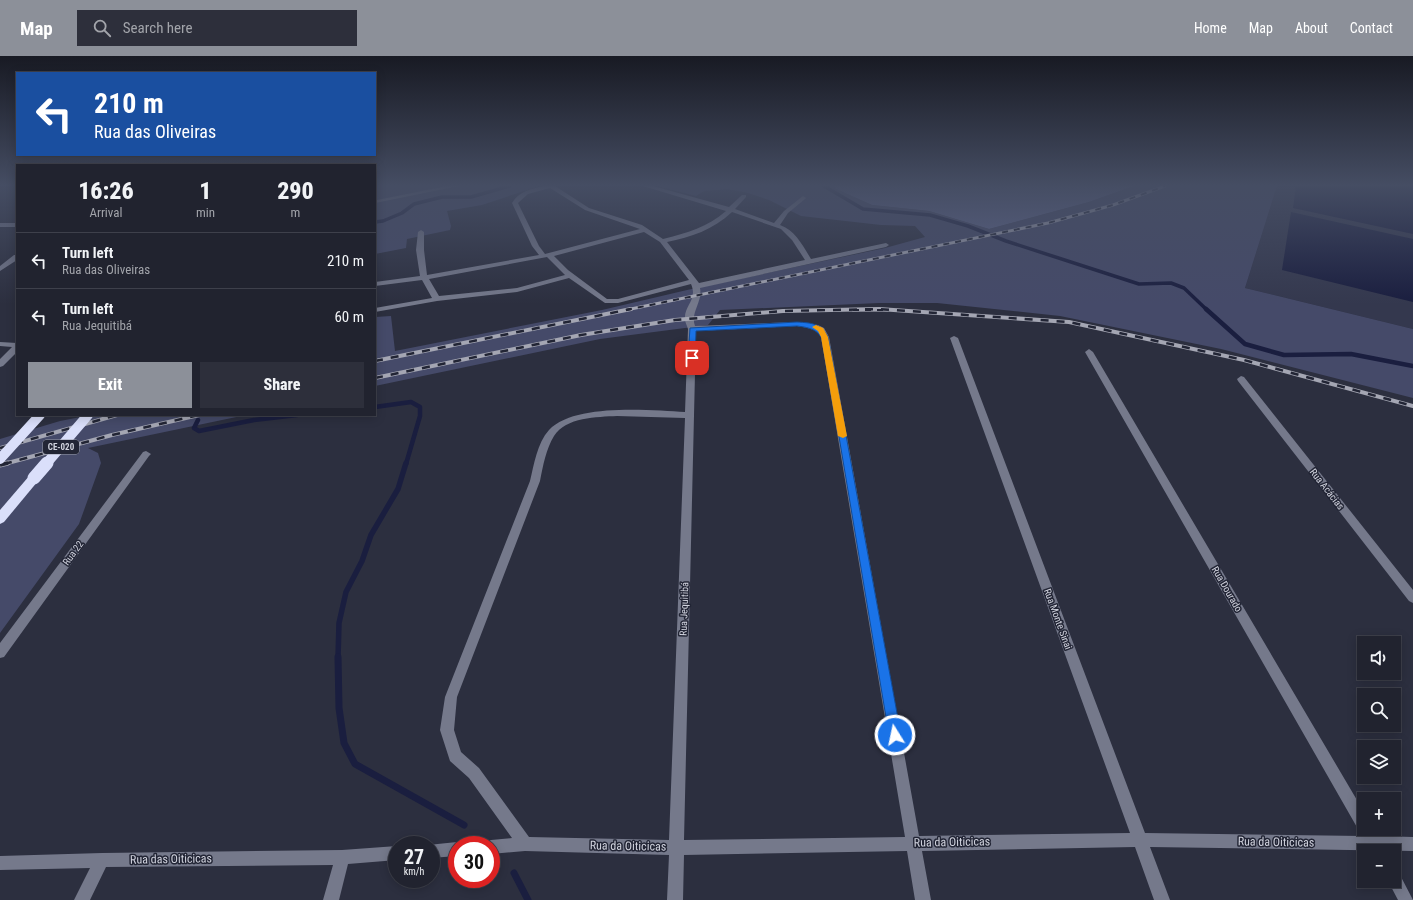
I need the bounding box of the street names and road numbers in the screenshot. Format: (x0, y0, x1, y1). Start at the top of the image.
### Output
road number: CE-020 (43, 440, 79, 454)
street label: Rua Acácias (1308, 466, 1347, 512)
street label: Rua 22 (61, 539, 85, 567)
street label: Rua Dourado (1210, 564, 1244, 614)
street label: Rua Jequitibá (678, 582, 690, 636)
street label: Rua Monte Sinai (1042, 587, 1074, 651)
street label: Rua da Oiticicas (914, 834, 990, 850)
street label: Rua da Oiticicas (1238, 834, 1314, 850)
street label: Rua da Oiticicas (590, 838, 666, 854)
street label: Rua das Oiticicas (130, 851, 212, 867)

